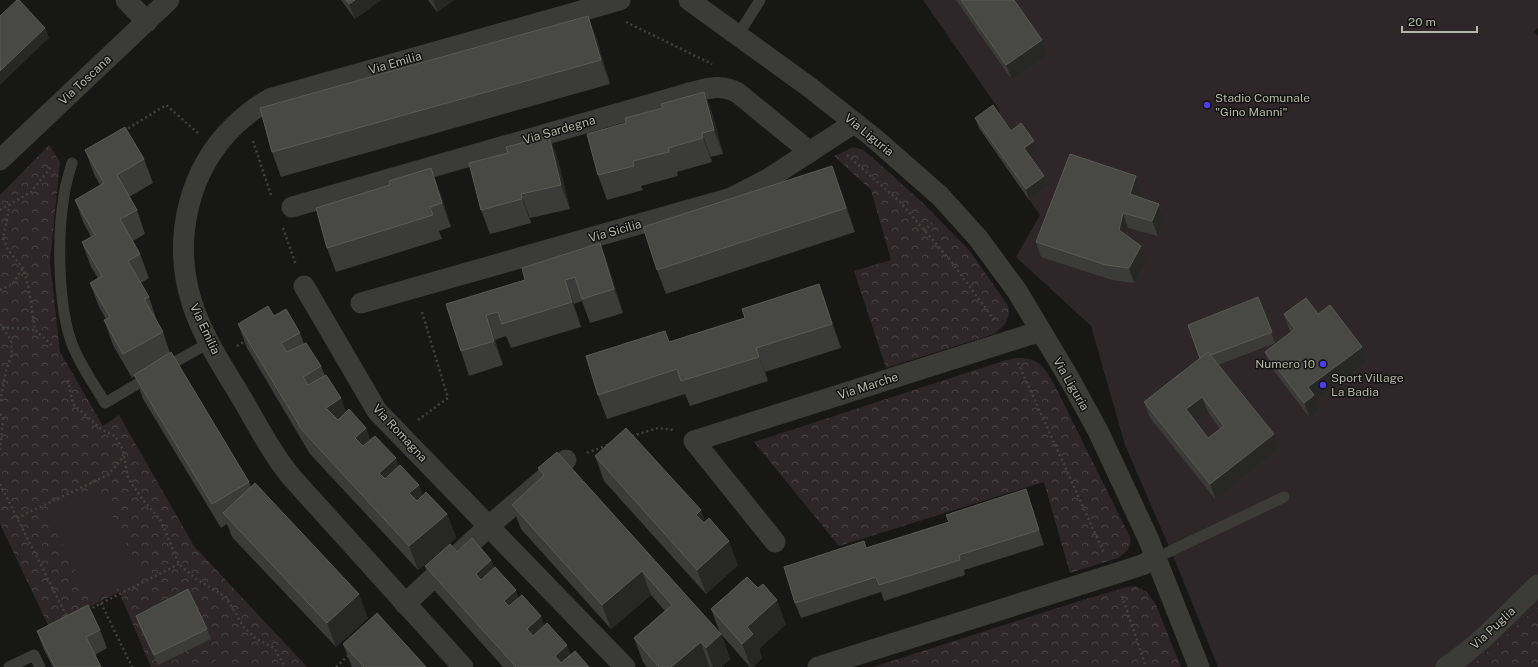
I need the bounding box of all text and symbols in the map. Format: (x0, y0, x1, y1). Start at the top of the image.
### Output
scale bar (1402, 8, 1477, 34)
text: 20 m (1408, 15, 1436, 29)
street label: Via Emilia (367, 49, 423, 77)
street label: Via Toscana (56, 52, 114, 108)
place label: Stadio Comunale "Gino Manni" (1215, 91, 1310, 119)
marker: Stadio Comunale "Gino Manni" (1202, 100, 1212, 110)
street label: Via Liguria (842, 111, 896, 159)
street label: Via Sardegna (521, 113, 597, 147)
street label: Via Sicilia (587, 217, 643, 245)
street label: Via Emilia (187, 301, 223, 357)
street label: Via Liguria (1050, 355, 1092, 413)
place label: Numero 10 (1255, 357, 1315, 371)
marker: Numero 10 (1318, 359, 1328, 369)
street label: Via Marche (836, 370, 900, 402)
place label: Sport Village La Badia (1331, 371, 1404, 399)
marker: Sport Village La Badia (1318, 380, 1328, 390)
street label: Via Romagna (370, 401, 430, 465)
street label: Via Puglia (1468, 604, 1518, 652)

